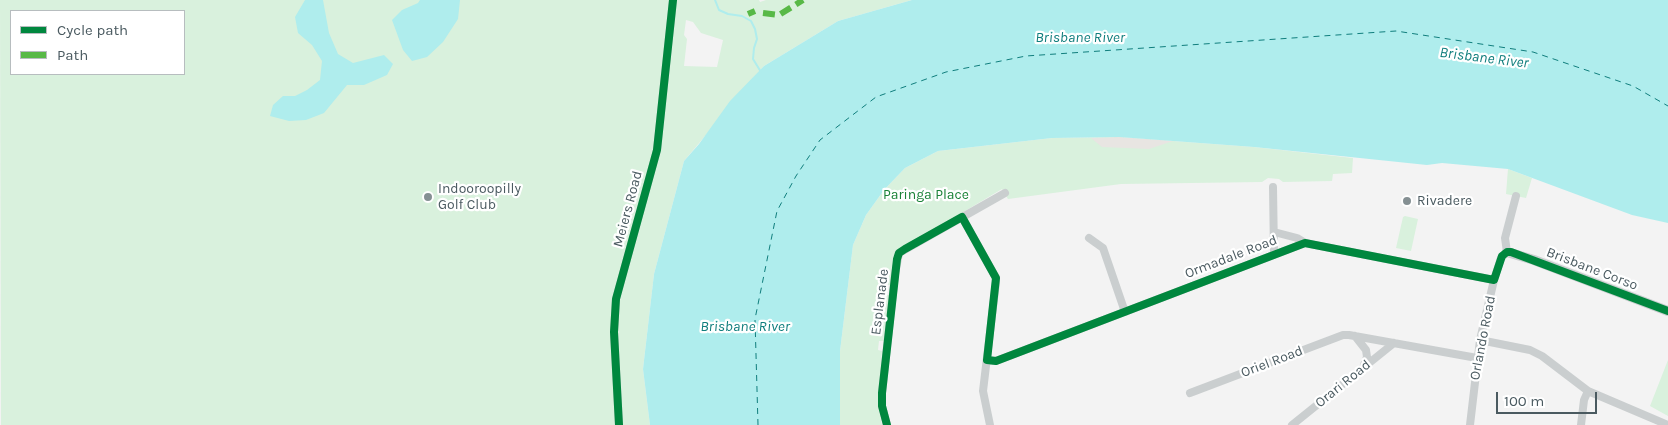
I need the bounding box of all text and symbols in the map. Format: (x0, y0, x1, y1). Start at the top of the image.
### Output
legend (10, 10, 185, 75)
text: Cycle path (57, 21, 128, 39)
water label: Brisbane River (1035, 29, 1125, 47)
water label: Brisbane River (1438, 44, 1530, 72)
text: Path (57, 46, 88, 64)
street label: Meiers Road (610, 169, 646, 249)
place label: Indooroopilly Golf Club (438, 181, 521, 213)
park label: Paringa Place (883, 187, 969, 203)
marker: Indooroopilly Golf Club (422, 191, 434, 203)
place label: Rivadere (1417, 193, 1472, 209)
marker: Rivadere (1401, 195, 1413, 207)
street label: Ormadale Road (1182, 232, 1280, 282)
street label: Brisbane Corso (1544, 244, 1640, 294)
street label: Esplanade (868, 268, 892, 336)
street label: Orlando Road (1467, 294, 1499, 382)
water label: Brisbane River (700, 318, 790, 336)
street label: Oriel Road (1239, 343, 1305, 381)
street label: Orari Road (1312, 357, 1374, 411)
scale bar (1498, 382, 1599, 414)
text: 100 m (1504, 392, 1544, 410)

